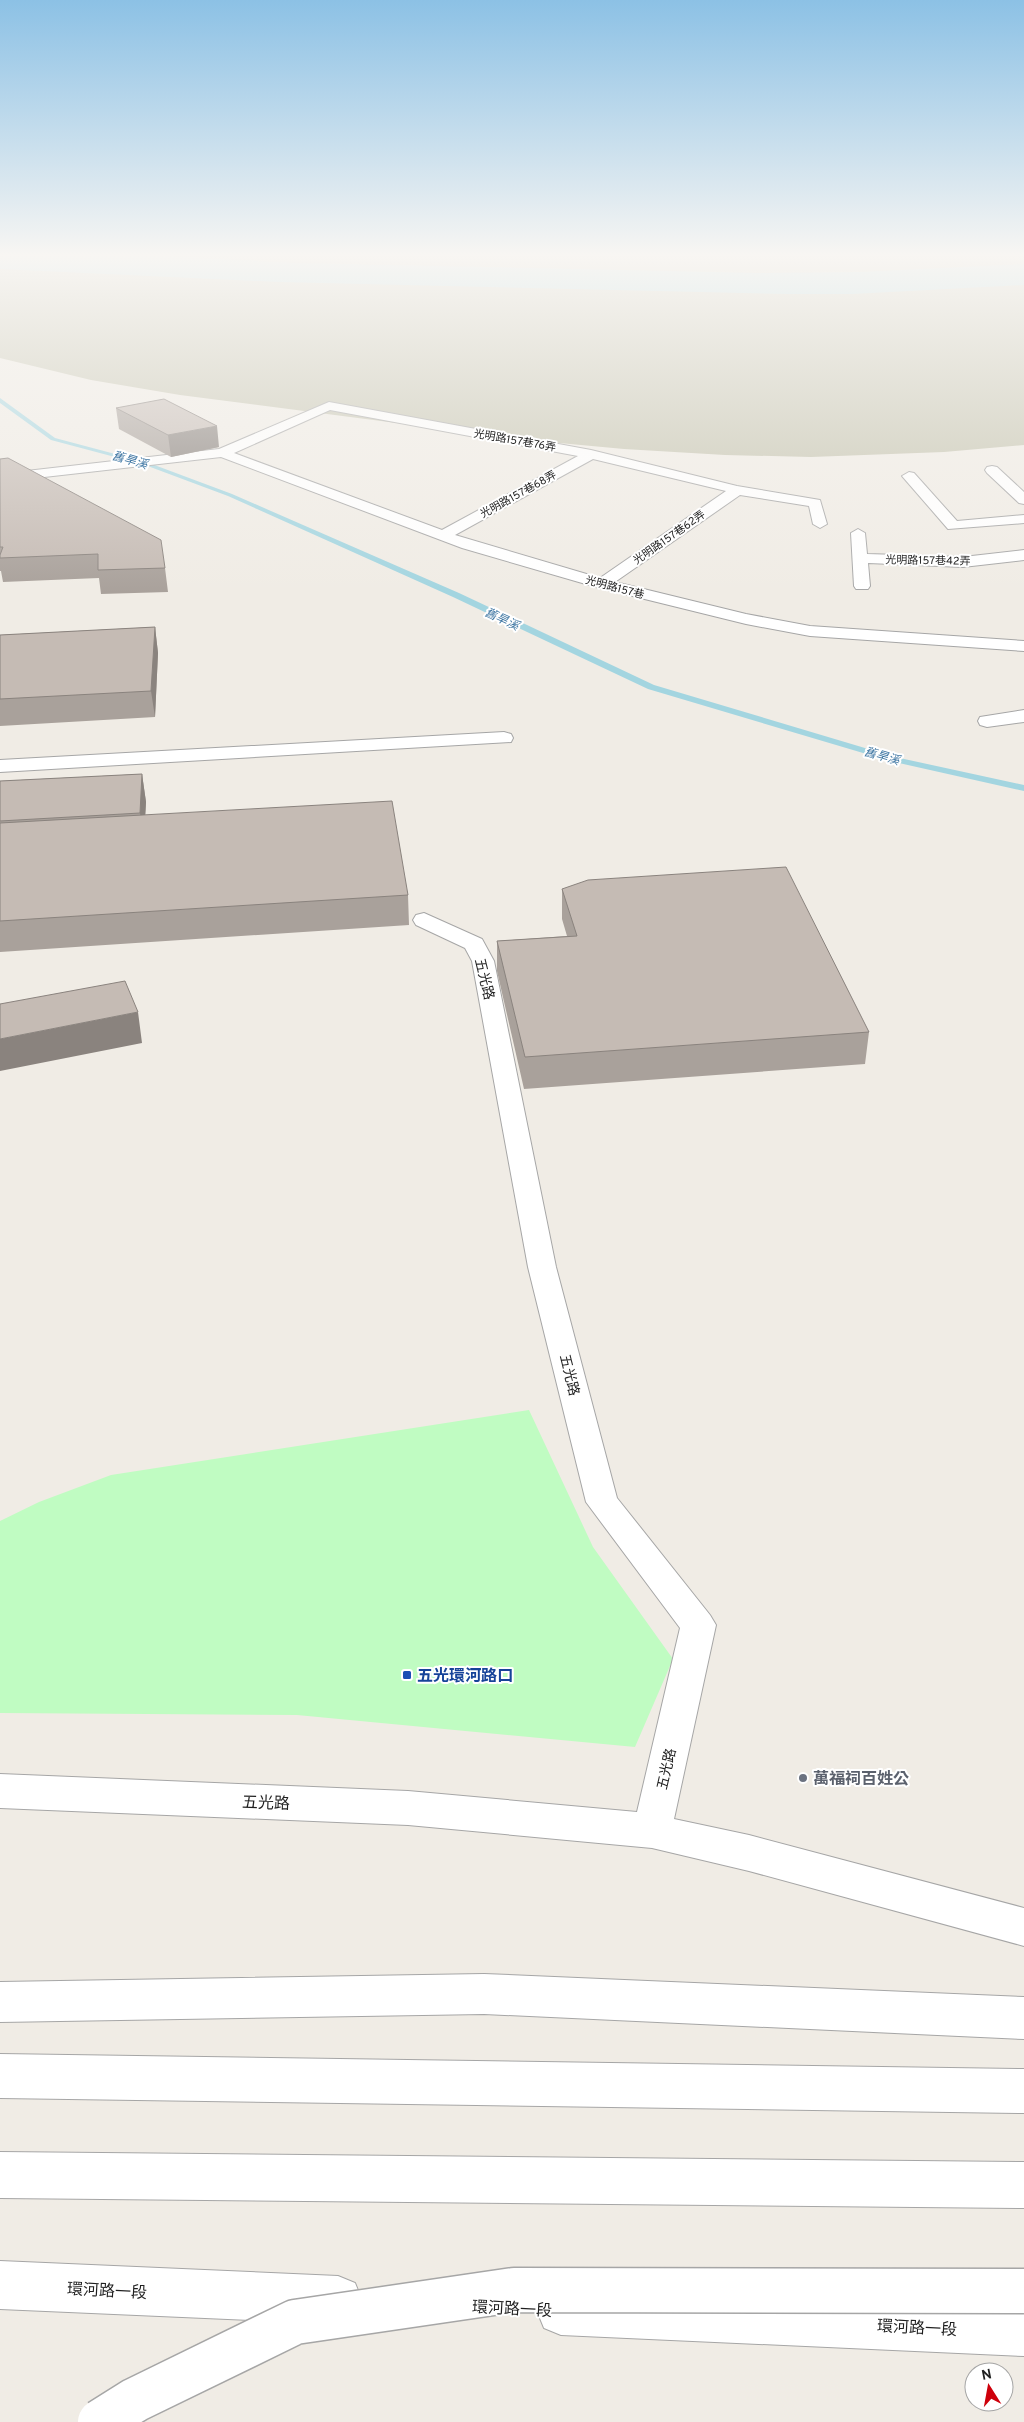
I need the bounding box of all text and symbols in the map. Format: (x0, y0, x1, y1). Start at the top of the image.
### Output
street label: 光明路157巷76弄 (473, 427, 557, 455)
water label: 舊旱溪 (110, 448, 151, 474)
street label: 光明路157巷68弄 (478, 468, 559, 522)
street label: 光明路157巷62弄 (631, 508, 708, 568)
street label: 光明路157巷42弄 (885, 553, 971, 569)
street label: 光明路157巷 (584, 573, 646, 603)
water label: 舊旱溪 (482, 605, 523, 636)
water label: 舊旱溪 (862, 744, 903, 770)
street label: 五光路 (470, 957, 497, 1002)
street label: 五光路 (555, 1353, 582, 1398)
place label: 五光環河路口 (417, 1667, 513, 1687)
marker: 五光環河路口 (401, 1669, 413, 1681)
street label: 五光路 (654, 1747, 680, 1792)
place label: 萬福祠百姓公 (813, 1769, 909, 1790)
marker: 萬福祠百姓公 (797, 1772, 809, 1784)
street label: 五光路 (242, 1793, 290, 1815)
street label: 環河路一段 (66, 2280, 147, 2304)
street label: 環河路一段 (471, 2298, 552, 2322)
street label: 環河路一段 (876, 2317, 957, 2341)
north arrow (964, 2362, 1014, 2412)
text: N (980, 2366, 993, 2385)

